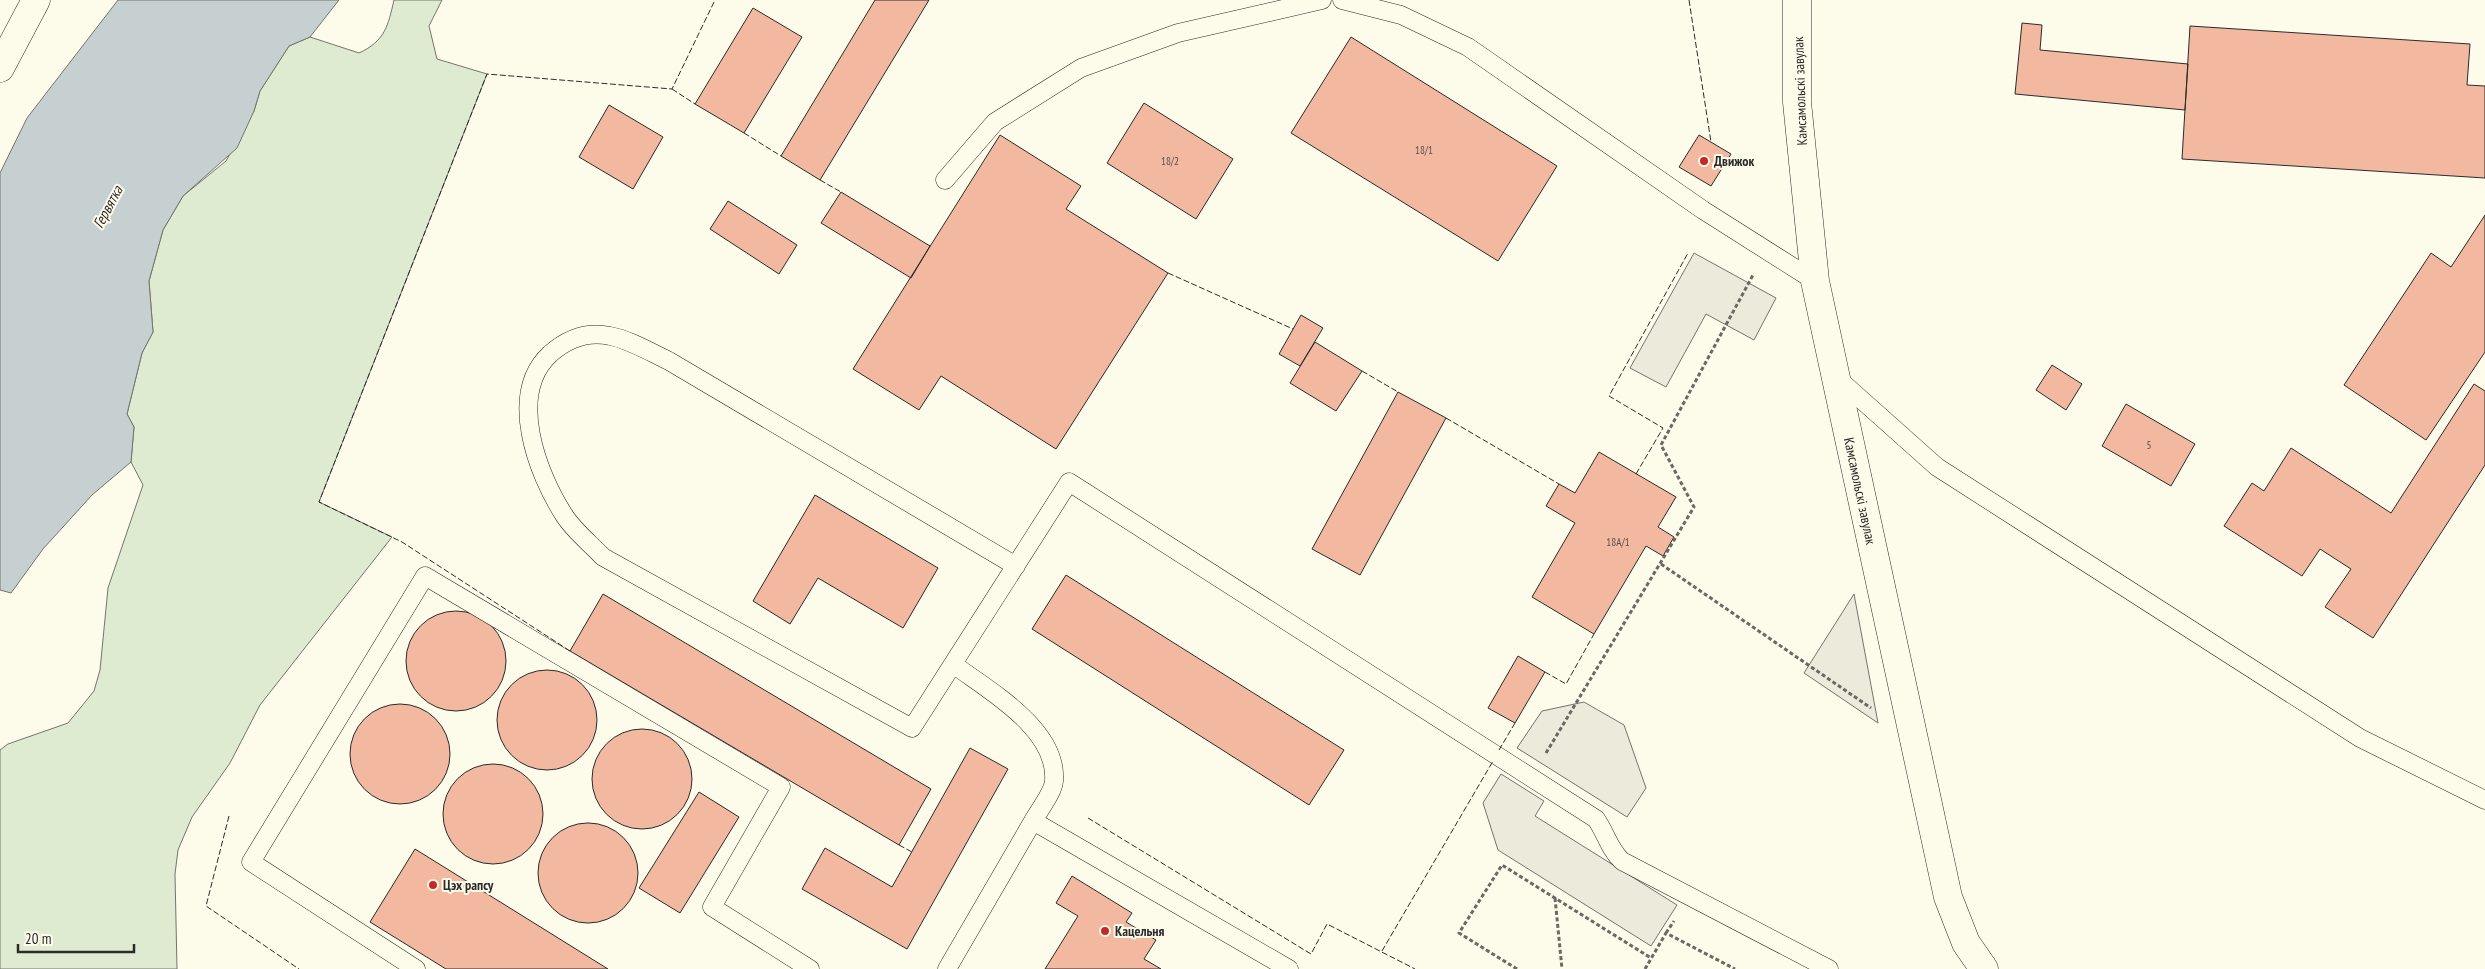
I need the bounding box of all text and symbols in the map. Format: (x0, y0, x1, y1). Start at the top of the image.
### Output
street label: Камсамольскі завулак (1789, 36, 1811, 146)
house number: 18/1 (1415, 143, 1433, 157)
place label: Движок (1714, 152, 1754, 170)
house number: 18/2 (1161, 154, 1179, 168)
marker: Движок (1698, 155, 1710, 167)
water label: Гервятка (89, 181, 127, 231)
street label: Камсамольскі завулак (1840, 436, 1880, 547)
house number: 5 (2147, 438, 2152, 452)
house number: 18А/1 (1606, 535, 1630, 549)
place label: Цэх рапсу (443, 876, 494, 894)
marker: Цэх рапсу (427, 879, 439, 891)
scale bar (18, 922, 134, 954)
place label: Кацельня (1115, 922, 1164, 940)
marker: Кацельня (1099, 925, 1111, 937)
text: 20 m (25, 929, 51, 948)

